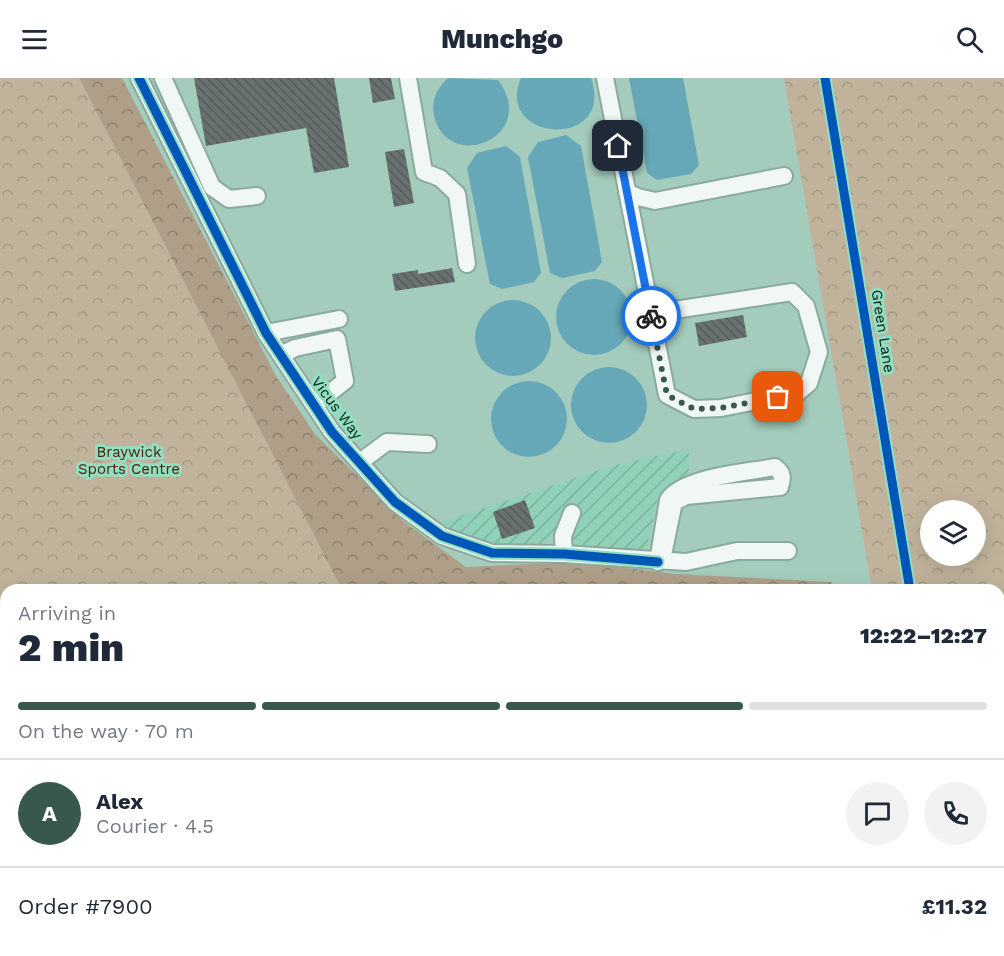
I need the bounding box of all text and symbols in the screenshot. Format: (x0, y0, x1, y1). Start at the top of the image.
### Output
icon: menu (18, 23, 51, 56)
text: Munchgo (441, 23, 563, 55)
icon: search (953, 23, 986, 56)
pin (592, 120, 643, 171)
icon: home (601, 129, 634, 162)
courier (621, 286, 681, 346)
street label: Green Lane (868, 288, 898, 374)
icon: bike (635, 300, 668, 333)
pin (752, 371, 803, 422)
street label: Vicus Way (308, 373, 367, 443)
icon: bag (761, 380, 794, 413)
park label: Braywick Sports Centre (78, 443, 180, 478)
map controls (920, 500, 986, 566)
button: layers (920, 500, 986, 566)
text: Arriving in (18, 601, 116, 625)
text: 12:22–12:27 (860, 623, 987, 648)
text: 2 min (18, 625, 124, 670)
text: On the way · 70 m (18, 719, 194, 743)
button: chat (846, 782, 909, 845)
button: phone (924, 782, 987, 845)
text: Alex (96, 789, 143, 814)
text: A (42, 801, 57, 826)
text: Courier · 4.5 (96, 814, 214, 838)
text: Order #7900 (18, 894, 153, 919)
text: £11.32 (922, 894, 987, 919)

